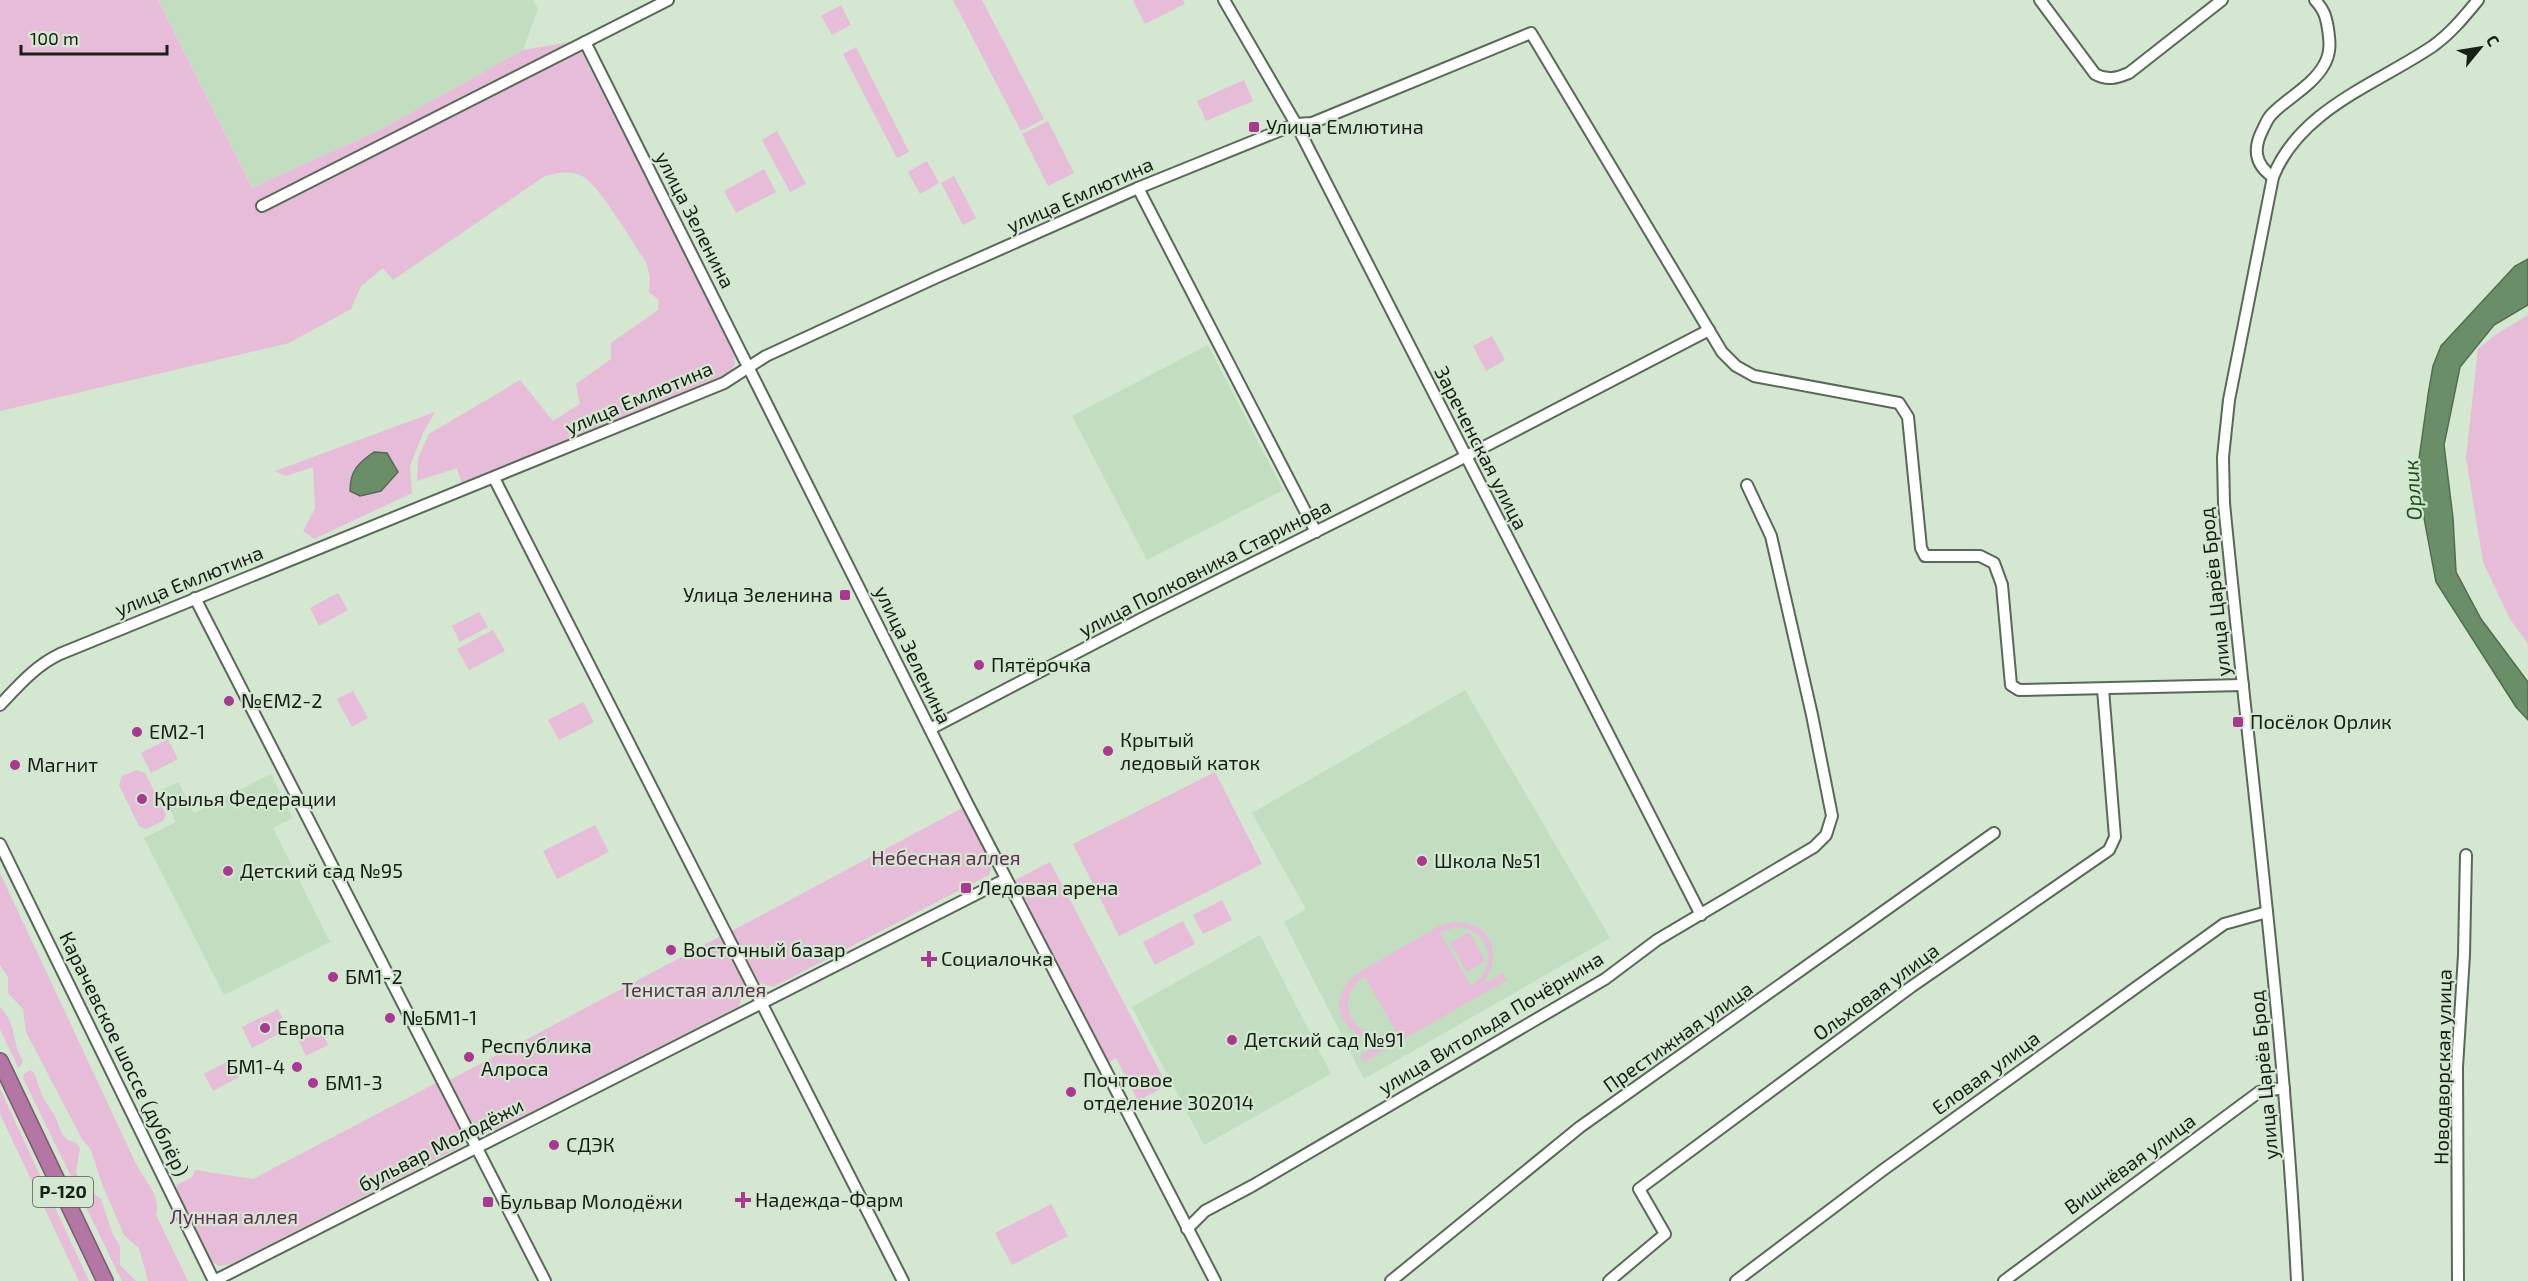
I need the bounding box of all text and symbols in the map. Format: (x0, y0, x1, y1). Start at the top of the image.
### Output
scale bar (21, 18, 166, 56)
north arrow (2450, 18, 2510, 78)
text: 100 m (30, 27, 79, 49)
text: С (2483, 31, 2504, 49)
place label: Улица Емлютина (1266, 114, 1424, 138)
marker: Улица Емлютина (1247, 120, 1261, 134)
street label: улица Зеленина (650, 147, 741, 292)
street label: улица Емлютина (1003, 151, 1157, 238)
street label: улица Емлютина (561, 355, 716, 440)
street label: Зареченская улица (1429, 362, 1534, 534)
water label: Орлик (2397, 459, 2426, 521)
street label: улица Полковника Старинова (1074, 493, 1335, 642)
street label: улица Царёв Брод (2193, 506, 2236, 678)
street label: улица Емлютина (111, 539, 267, 622)
place label: Улица Зеленина (683, 582, 833, 606)
street label: улица Зеленина (869, 582, 958, 728)
marker: Улица Зеленина (838, 588, 852, 602)
place label: Пятёрочка (991, 652, 1091, 676)
marker: Пятёрочка (972, 658, 986, 672)
place label: №ЕМ2-2 (241, 688, 323, 712)
marker: №ЕМ2-2 (222, 694, 236, 708)
place label: Посёлок Орлик (2250, 709, 2392, 733)
marker: Посёлок Орлик (2231, 715, 2245, 729)
place label: ЕМ2-1 (149, 719, 205, 743)
marker: ЕМ2-1 (130, 725, 144, 739)
place label: Крытый ледовый каток (1120, 727, 1260, 774)
marker: Крытый ледовый каток (1101, 744, 1115, 758)
place label: Магнит (27, 752, 98, 776)
marker: Магнит (8, 758, 22, 772)
place label: Крылья Федерации (154, 786, 337, 810)
marker: Крылья Федерации (135, 792, 149, 806)
park label: Небесная аллея (871, 845, 1021, 869)
place label: Школа №51 (1434, 848, 1541, 872)
marker: Школа №51 (1415, 854, 1429, 868)
place label: Детский сад №95 (240, 858, 403, 882)
marker: Детский сад №95 (221, 864, 235, 878)
place label: Ледовая арена (978, 875, 1118, 899)
marker: Ледовая арена (959, 881, 973, 895)
street label: Карачевское шоссе (дублёр) (54, 927, 195, 1180)
place label: Восточный базар (683, 937, 846, 961)
street label: Ольховая улица (1808, 937, 1944, 1046)
marker: Восточный базар (664, 943, 678, 957)
street label: улица Витольда Почёрнина (1374, 945, 1608, 1100)
place label: Социалочка (941, 946, 1053, 970)
marker: Социалочка (922, 952, 936, 966)
place label: БМ1-2 (345, 964, 403, 988)
street label: Новодворская улица (2428, 969, 2457, 1165)
marker: БМ1-2 (326, 970, 340, 984)
street label: Престижная улица (1598, 976, 1757, 1098)
park label: Тенистая аллея (622, 977, 766, 1001)
street label: улица Царёв Брод (2244, 989, 2283, 1161)
place label: №БМ1-1 (402, 1005, 477, 1029)
marker: №БМ1-1 (383, 1011, 397, 1025)
place label: Европа (277, 1015, 345, 1039)
marker: Европа (258, 1021, 272, 1035)
street label: Еловая улица (1927, 1025, 2044, 1120)
place label: Детский сад №91 (1244, 1027, 1404, 1051)
place label: Республика Алроса (481, 1033, 592, 1080)
marker: Детский сад №91 (1225, 1033, 1239, 1047)
marker: Республика Алроса (462, 1050, 476, 1064)
place label: БМ1-4 (226, 1054, 285, 1078)
marker: БМ1-4 (290, 1060, 304, 1074)
place label: Почтовое отделение 302014 (1083, 1067, 1254, 1114)
place label: БМ1-3 (325, 1070, 383, 1094)
marker: БМ1-3 (306, 1076, 320, 1090)
marker: Почтовое отделение 302014 (1064, 1085, 1078, 1099)
street label: бульвар Молодёжи (354, 1092, 528, 1197)
street label: Вишнёвая улица (2059, 1108, 2200, 1220)
place label: СДЭК (566, 1132, 615, 1156)
marker: СДЭК (547, 1138, 561, 1152)
road number: Р-120 (33, 1177, 93, 1207)
place label: Надежда-Фарм (755, 1187, 903, 1211)
place label: Бульвар Молодёжи (500, 1189, 683, 1214)
marker: Надежда-Фарм (736, 1193, 750, 1207)
marker: Бульвар Молодёжи (481, 1195, 495, 1209)
park label: Лунная аллея (170, 1204, 298, 1229)

